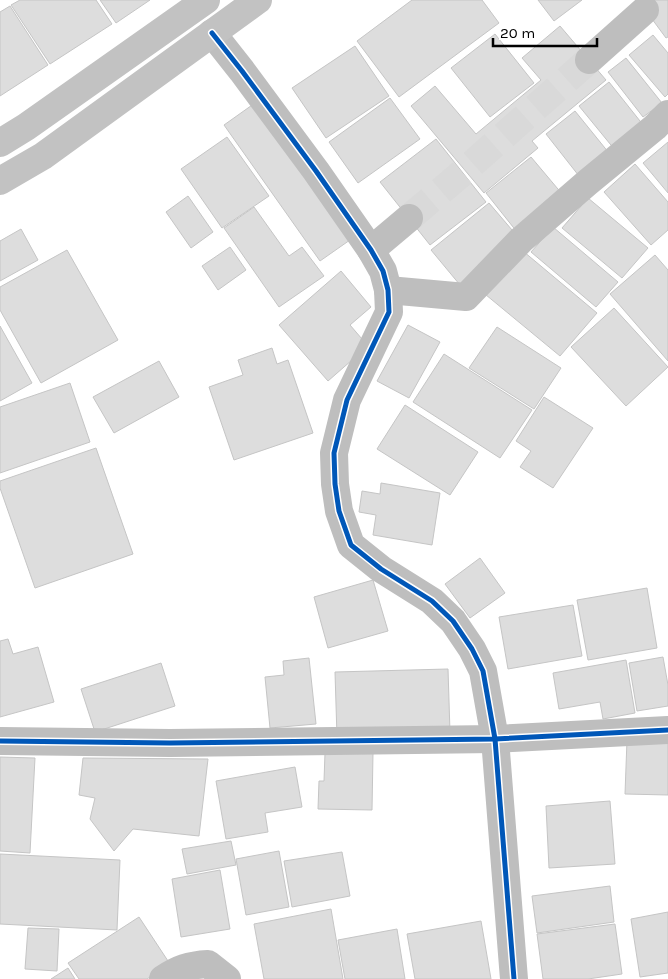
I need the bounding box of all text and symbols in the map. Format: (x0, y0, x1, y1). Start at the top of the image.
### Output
scale bar (493, 15, 597, 47)
text: 20 m (500, 24, 535, 42)

